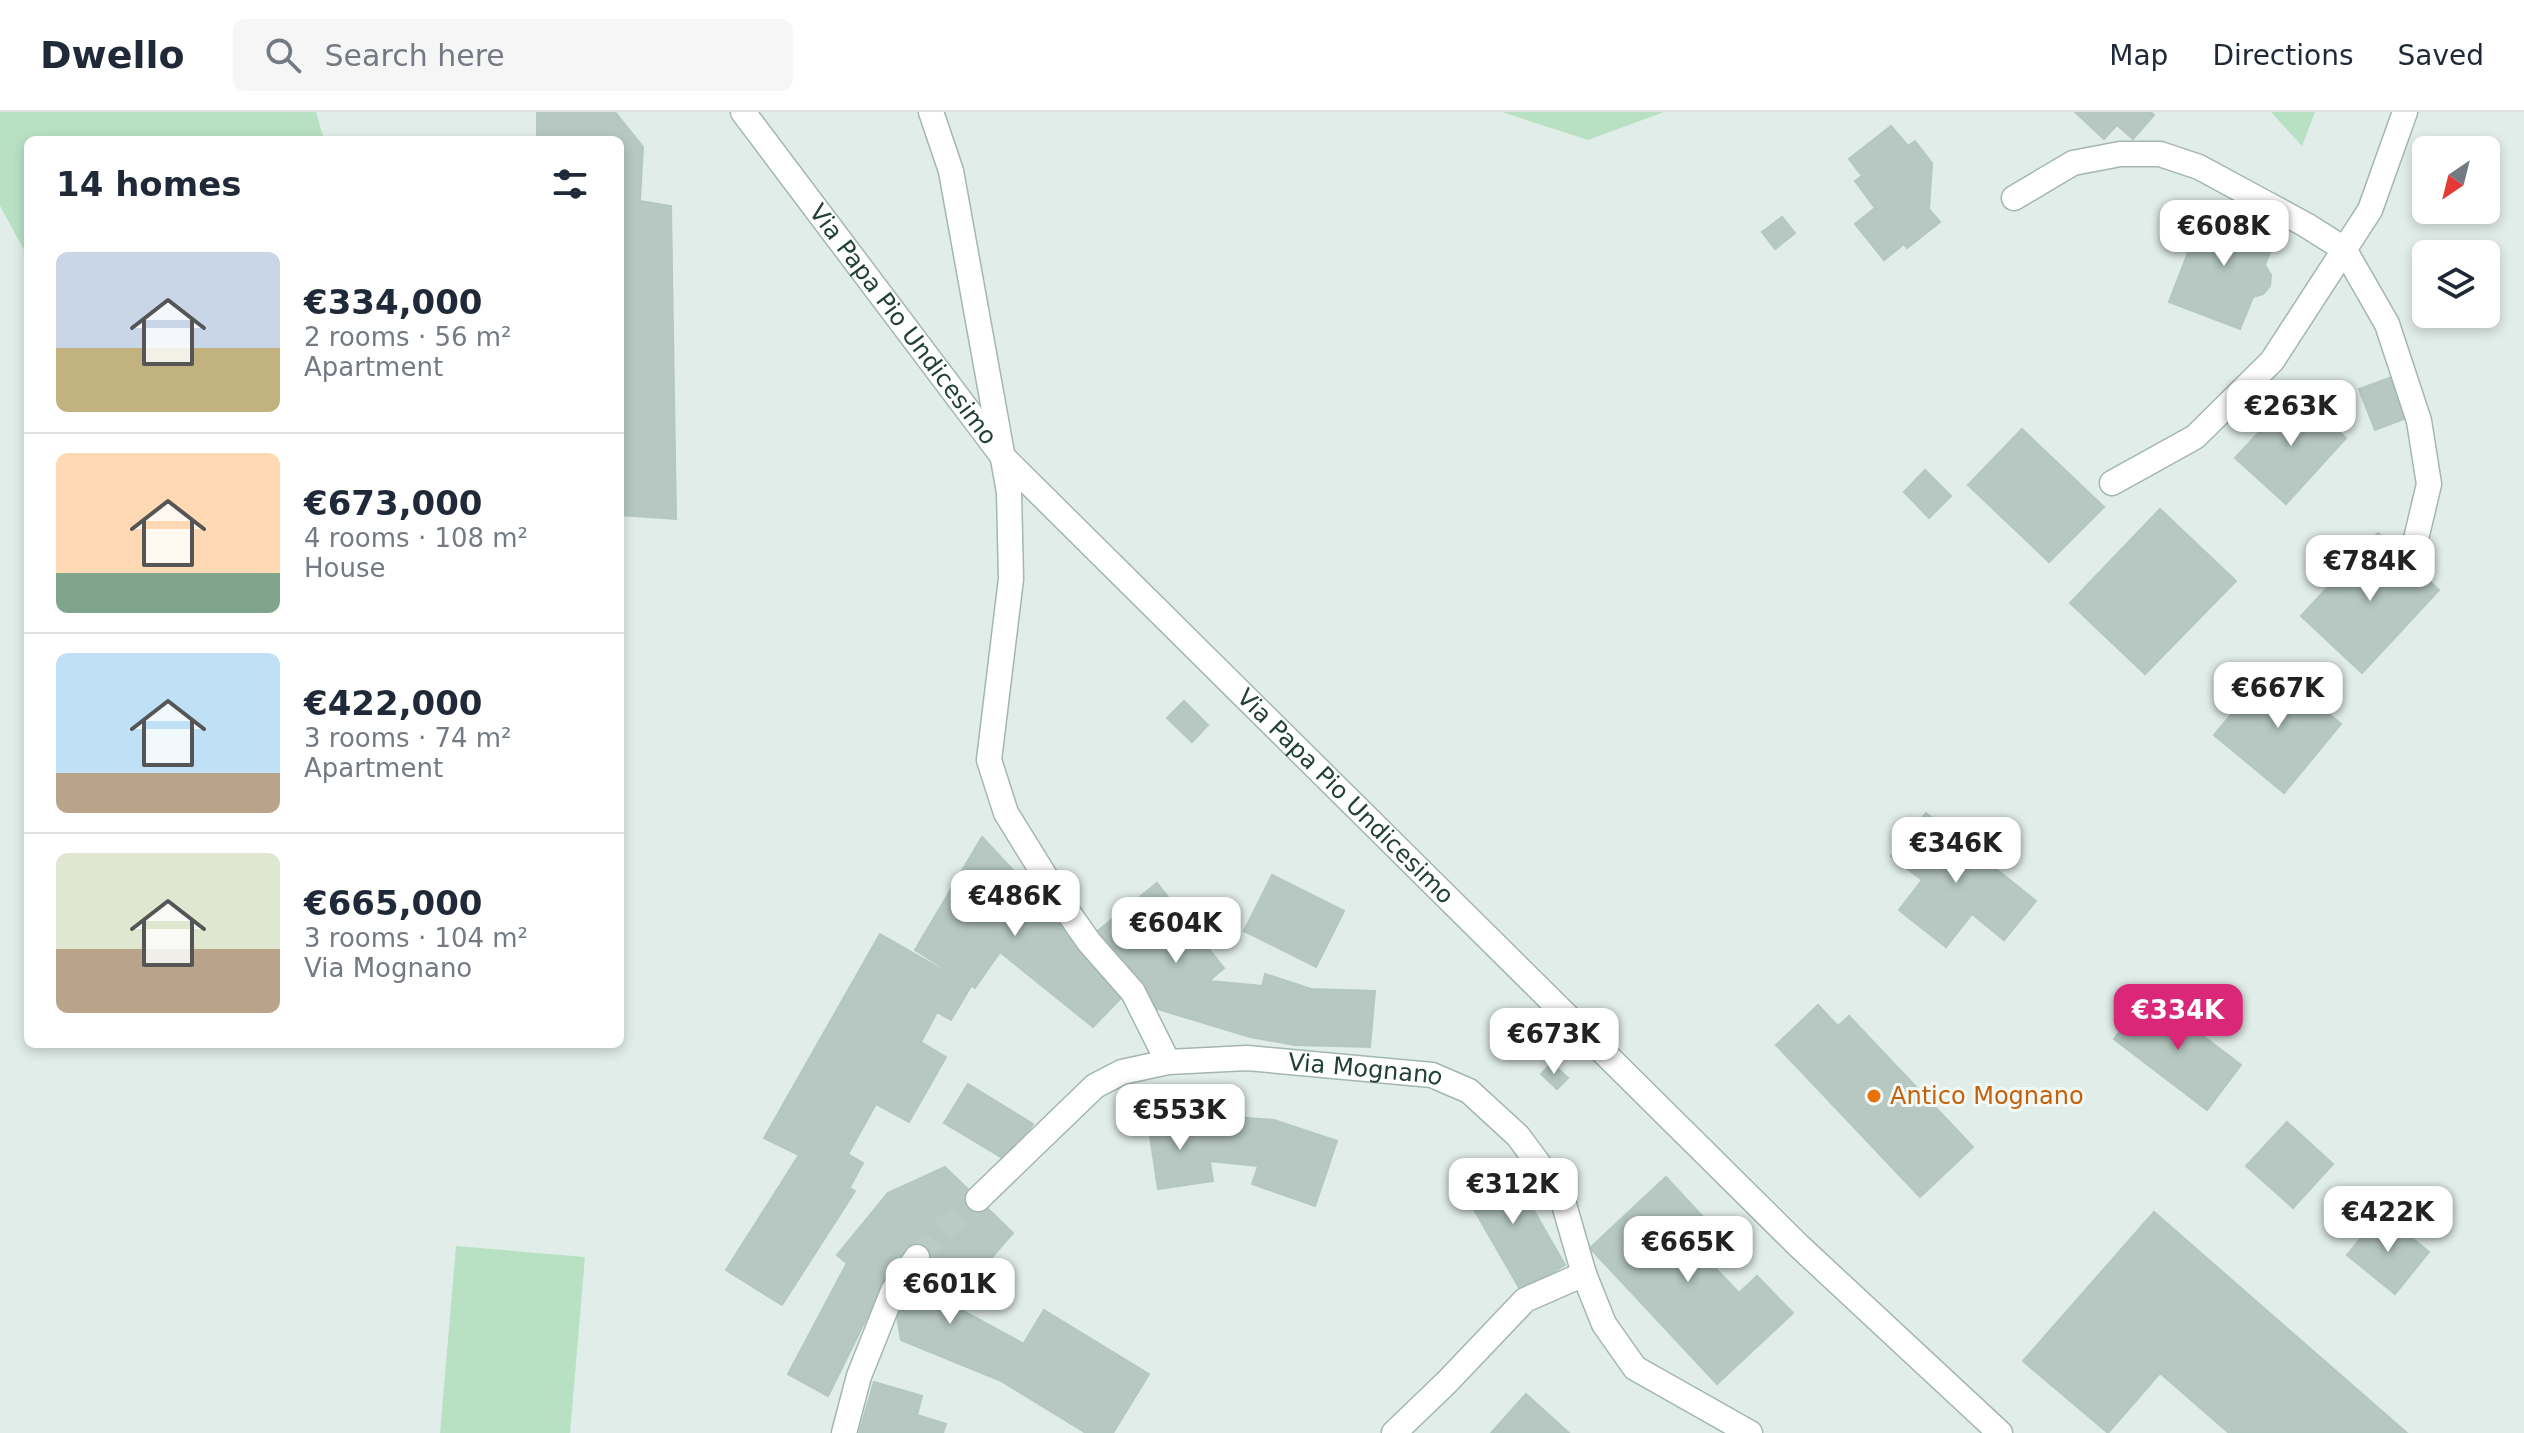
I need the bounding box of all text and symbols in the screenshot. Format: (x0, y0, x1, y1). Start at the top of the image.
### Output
search box (233, 19, 793, 91)
text: Dwello (40, 33, 185, 77)
icon: search (261, 33, 305, 77)
text: Search here (325, 38, 505, 73)
text: Map (2109, 39, 2168, 72)
text: Directions (2212, 39, 2353, 72)
text: Saved (2397, 39, 2484, 72)
north arrow (2412, 136, 2500, 224)
map controls (2412, 136, 2500, 328)
icon: filters (548, 162, 592, 206)
text: 14 homes (56, 164, 241, 204)
street label: Via Papa Pio Undicesimo (804, 199, 1003, 450)
pin: €608K (2168, 200, 2280, 268)
text: €608K (2178, 211, 2270, 241)
button: layers (2412, 240, 2500, 328)
text: €334,000 (304, 282, 483, 322)
icon: home (120, 284, 216, 380)
text: 2 rooms · 56 m² (304, 322, 512, 352)
text: Apartment (304, 352, 443, 382)
pin: €263K (2235, 380, 2347, 448)
text: €263K (2245, 391, 2337, 421)
text: €673,000 (304, 483, 483, 523)
icon: home (120, 485, 216, 581)
text: 4 rooms · 108 m² (304, 523, 528, 553)
pin: €784K (2314, 535, 2426, 603)
text: €784K (2324, 546, 2416, 576)
text: House (304, 553, 385, 583)
pin: €667K (2222, 662, 2334, 730)
text: €667K (2232, 673, 2324, 703)
text: €422,000 (304, 683, 483, 723)
street label: Via Papa Pio Undicesimo (1231, 683, 1459, 910)
icon: home (120, 685, 216, 781)
text: 3 rooms · 74 m² (304, 723, 512, 753)
text: Apartment (304, 753, 443, 783)
pin: €346K (1900, 817, 2012, 885)
text: €346K (1910, 828, 2002, 858)
pin: €486K (959, 870, 1071, 938)
text: €486K (969, 881, 1061, 911)
text: €665,000 (304, 883, 483, 923)
icon: home (120, 885, 216, 981)
pin: €604K (1120, 897, 1232, 965)
text: €604K (1130, 908, 1222, 938)
text: 3 rooms · 104 m² (304, 923, 528, 953)
text: Via Mognano (304, 953, 472, 983)
pin: €334K (2122, 984, 2234, 1052)
text: €334K (2132, 995, 2224, 1025)
pin: €673K (1498, 1008, 1610, 1076)
text: €673K (1508, 1019, 1600, 1049)
street label: Via Mognano (1287, 1048, 1448, 1092)
place label: Antico Mognano (1890, 1082, 2084, 1110)
pin: €553K (1124, 1084, 1236, 1152)
marker: Antico Mognano (1865, 1087, 1883, 1105)
text: €553K (1134, 1095, 1226, 1125)
pin: €312K (1457, 1158, 1569, 1226)
text: €312K (1467, 1169, 1559, 1199)
pin: €422K (2332, 1186, 2444, 1254)
text: €422K (2342, 1197, 2434, 1227)
pin: €665K (1632, 1216, 1744, 1284)
text: €665K (1642, 1227, 1734, 1257)
pin: €601K (894, 1258, 1006, 1326)
text: €601K (904, 1269, 996, 1299)

